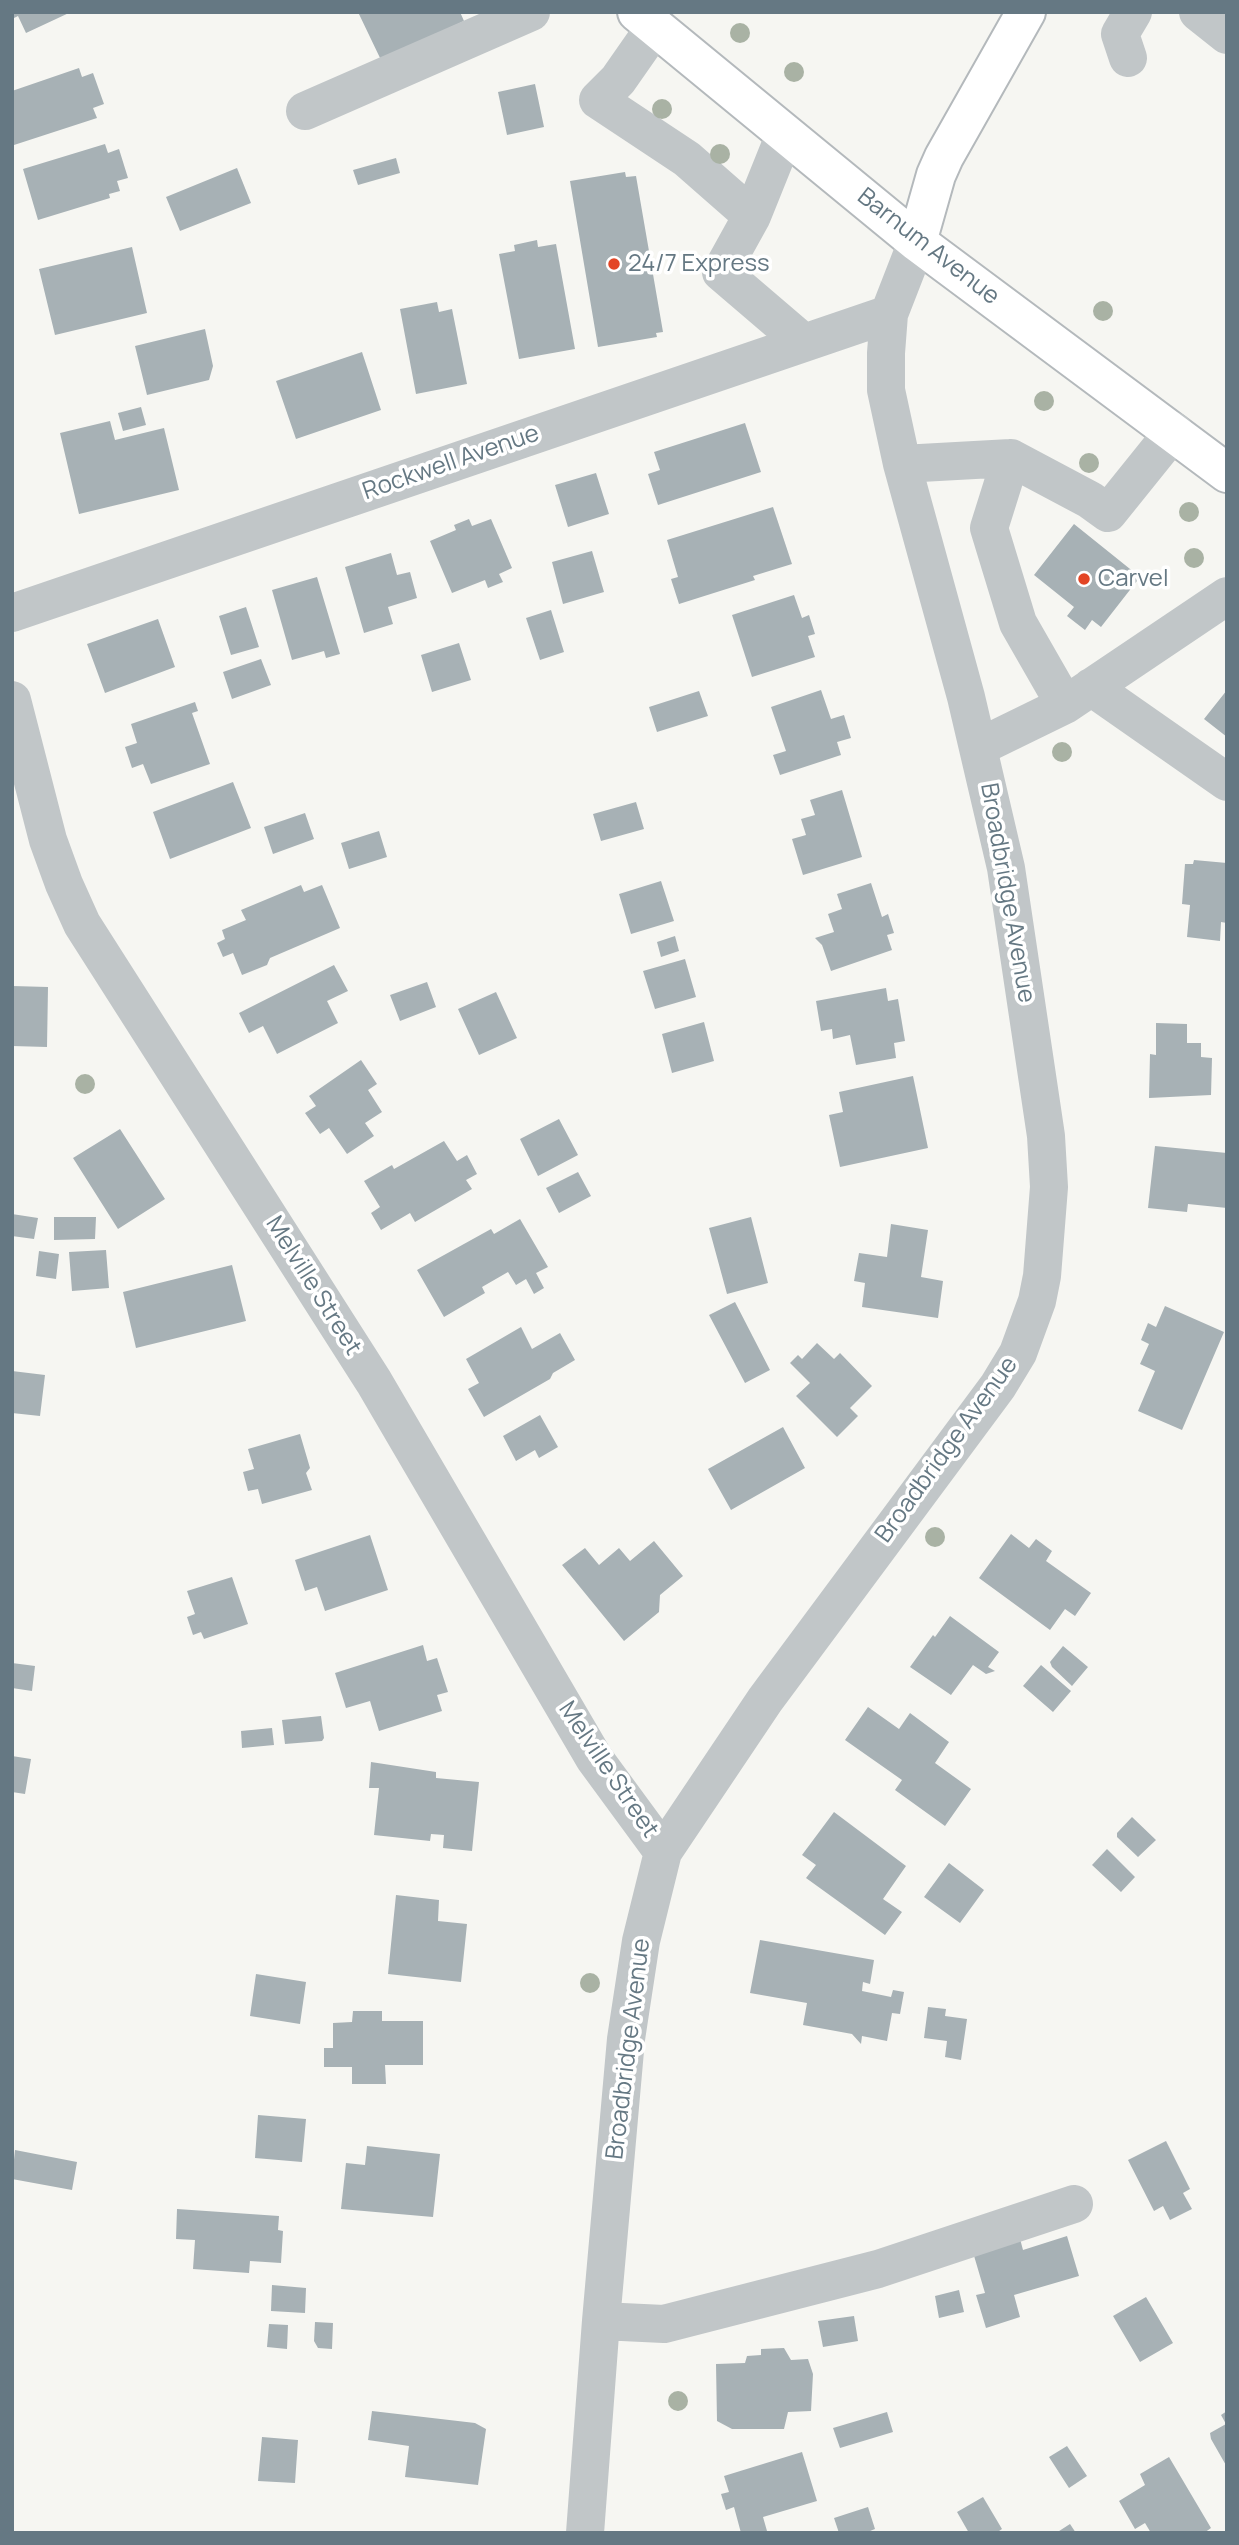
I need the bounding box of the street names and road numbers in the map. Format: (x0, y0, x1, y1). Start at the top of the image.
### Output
street label: Barnum Avenue (851, 183, 1005, 311)
street label: Rockwell Avenue (359, 419, 543, 507)
street label: Broadbridge Avenue (973, 781, 1041, 1005)
street label: Melville Street (259, 1211, 367, 1361)
street label: Broadbridge Avenue (870, 1351, 1024, 1549)
street label: Melville Street (552, 1696, 664, 1844)
street label: Broadbridge Avenue (601, 1937, 657, 2161)

